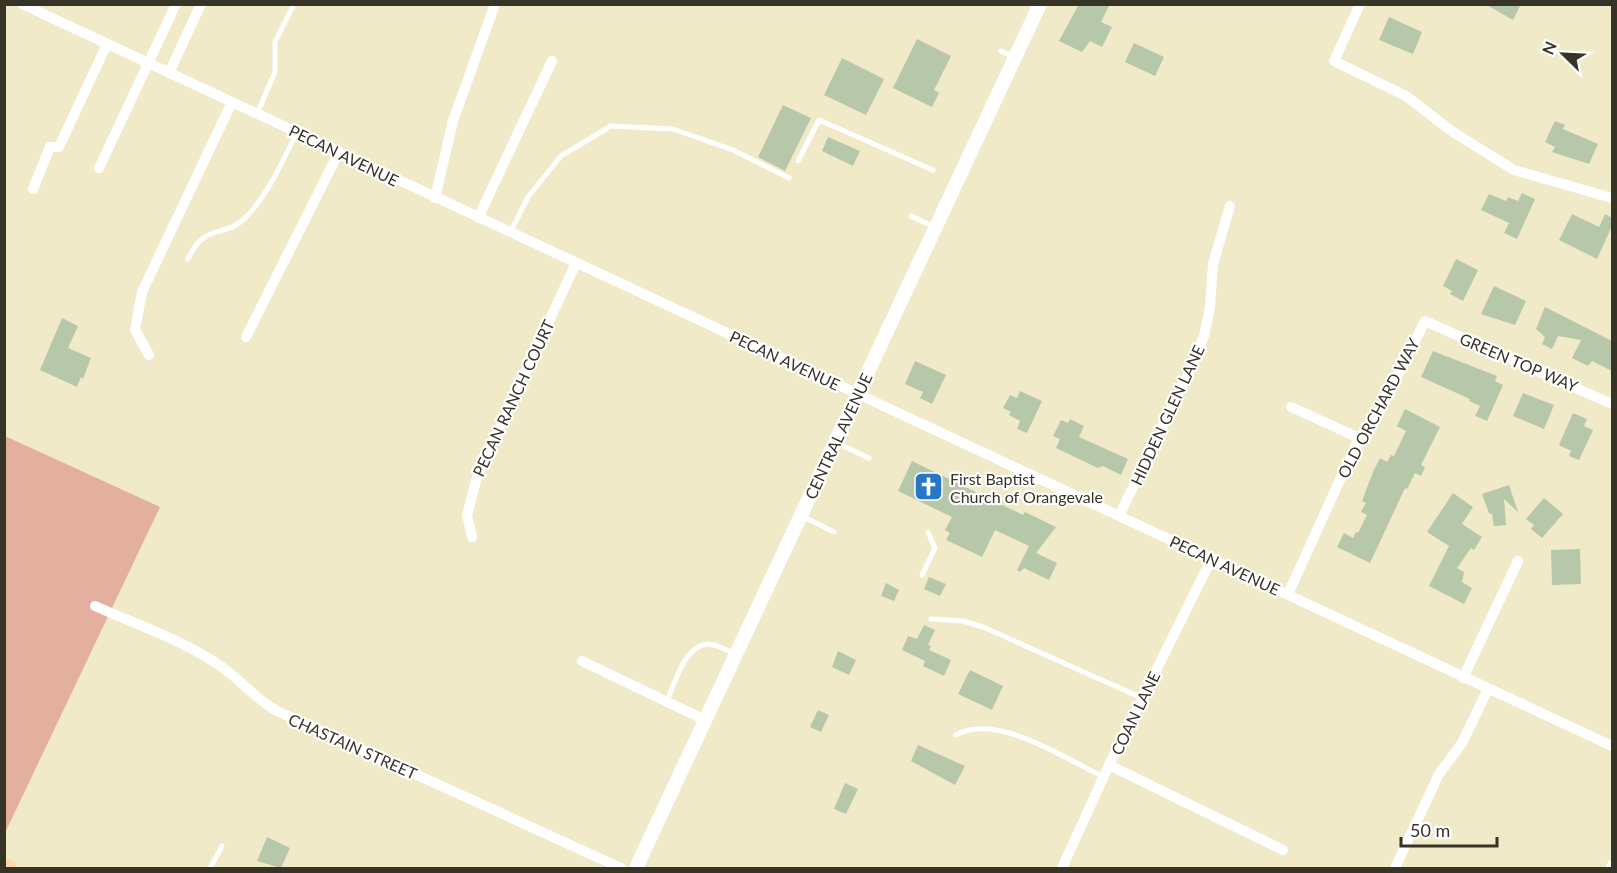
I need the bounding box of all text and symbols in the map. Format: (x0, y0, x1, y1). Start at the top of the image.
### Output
north arrow (1533, 24, 1593, 84)
text: N (1538, 38, 1560, 57)
street label: PECAN AVENUE (286, 120, 402, 190)
street label: PECAN RANCH COURT (468, 316, 558, 479)
street label: PECAN AVENUE (727, 326, 843, 394)
street label: GREEN TOP WAY (1457, 329, 1581, 395)
street label: OLD ORCHARD WAY (1333, 335, 1423, 481)
street label: HIDDEN GLEN LANE (1126, 342, 1208, 488)
street label: CENTRAL AVENUE (800, 370, 876, 502)
place label: First Baptist Church of Orangevale (950, 469, 1103, 506)
church icon: First Baptist Church of Orangevale (913, 471, 945, 503)
street label: PECAN AVENUE (1167, 531, 1283, 599)
street label: COAN LANE (1107, 668, 1163, 758)
street label: CHASTAIN STREET (286, 709, 421, 783)
scale bar (1401, 810, 1497, 848)
text: 50 m (1410, 819, 1450, 841)

